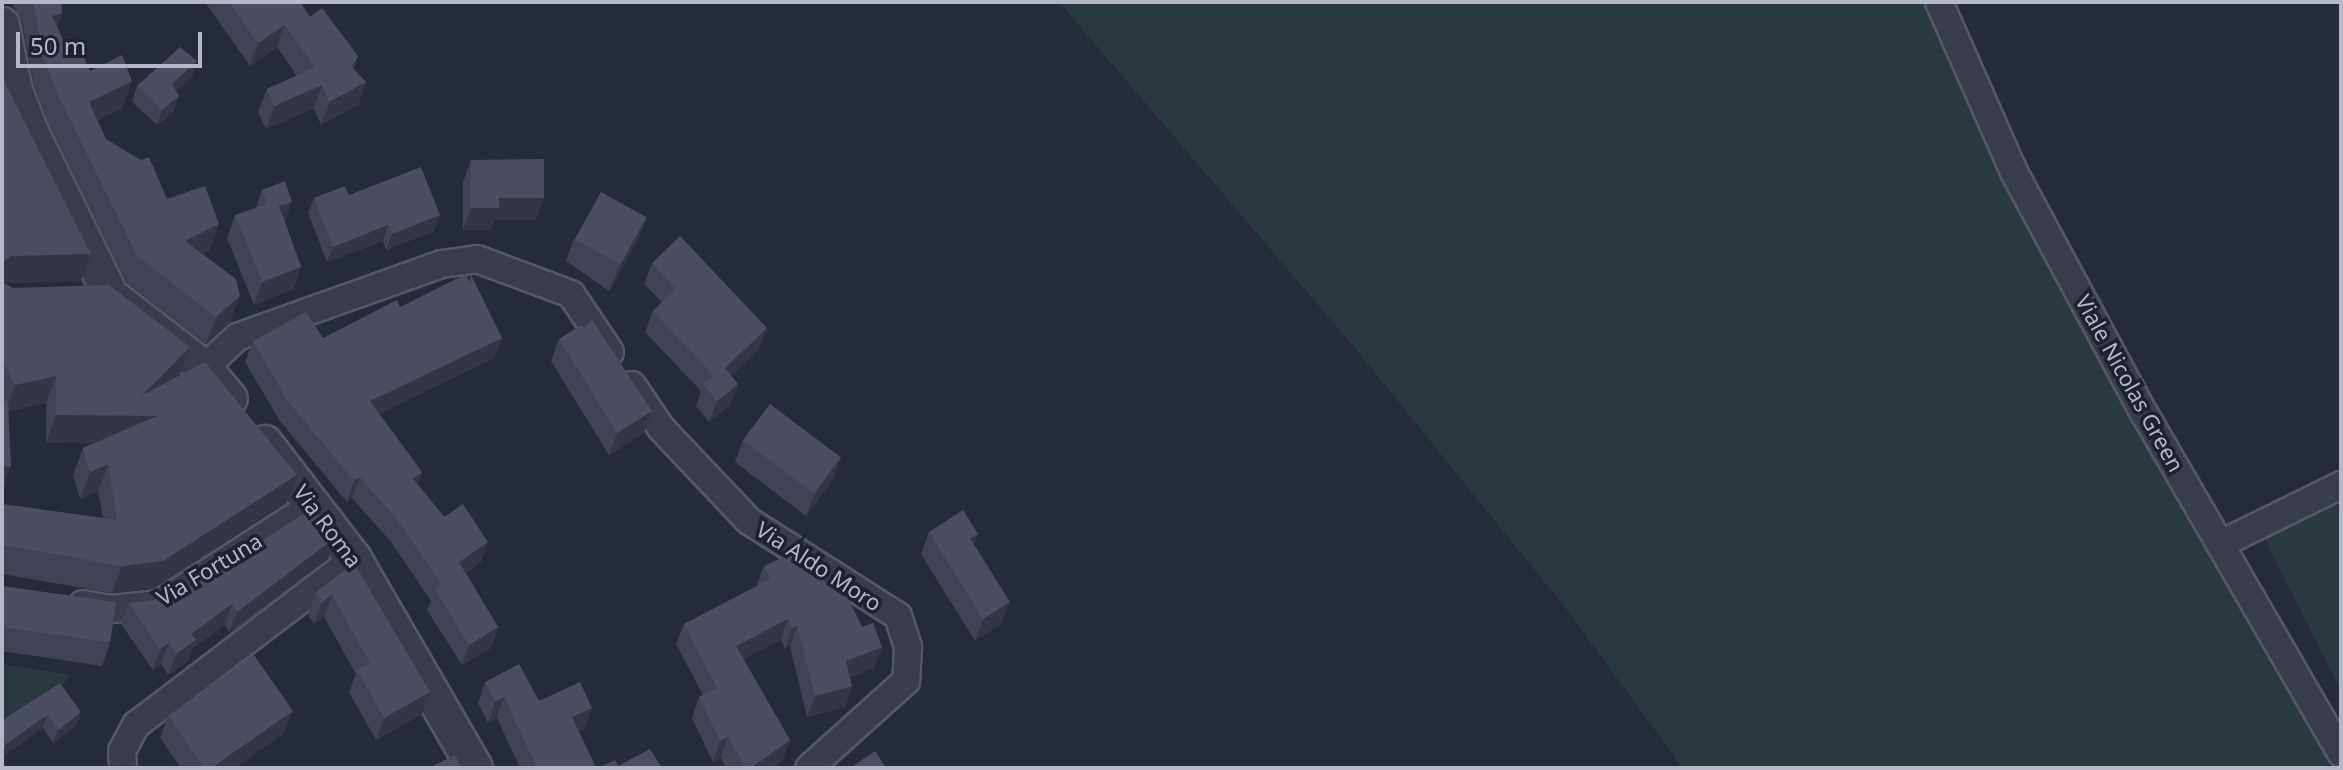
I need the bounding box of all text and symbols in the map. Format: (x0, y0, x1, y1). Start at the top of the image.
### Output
scale bar (20, 16, 206, 66)
text: 50 m (30, 29, 86, 62)
street label: Viale Nicolas Green (2070, 290, 2190, 476)
street label: Via Roma (288, 479, 368, 573)
street label: Via Aldo Moro (751, 516, 887, 616)
street label: Via Fortuna (152, 527, 266, 611)

